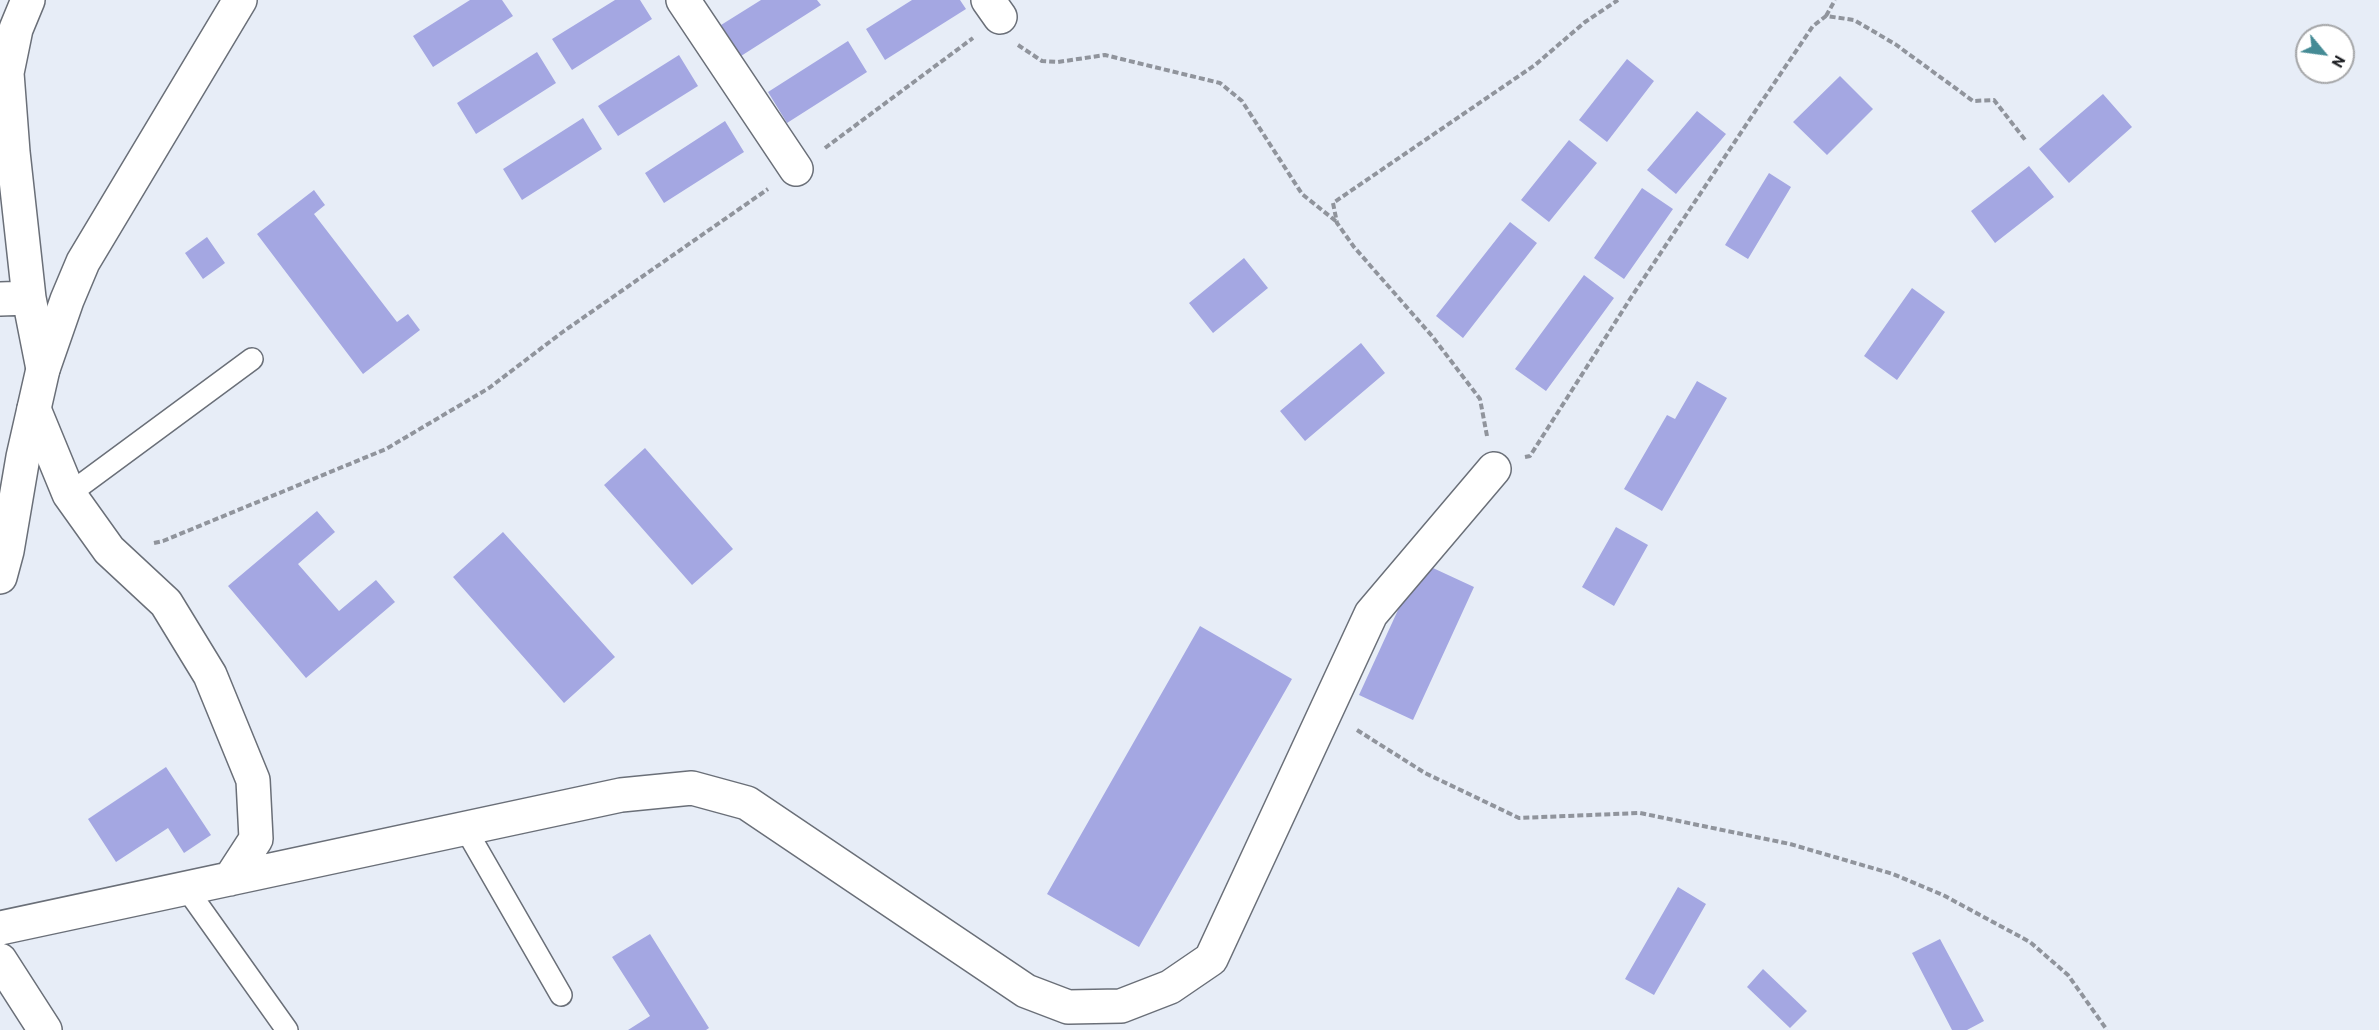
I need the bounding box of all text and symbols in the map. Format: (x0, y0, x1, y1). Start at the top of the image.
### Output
north arrow (2295, 24, 2355, 84)
text: N (2329, 53, 2350, 71)

